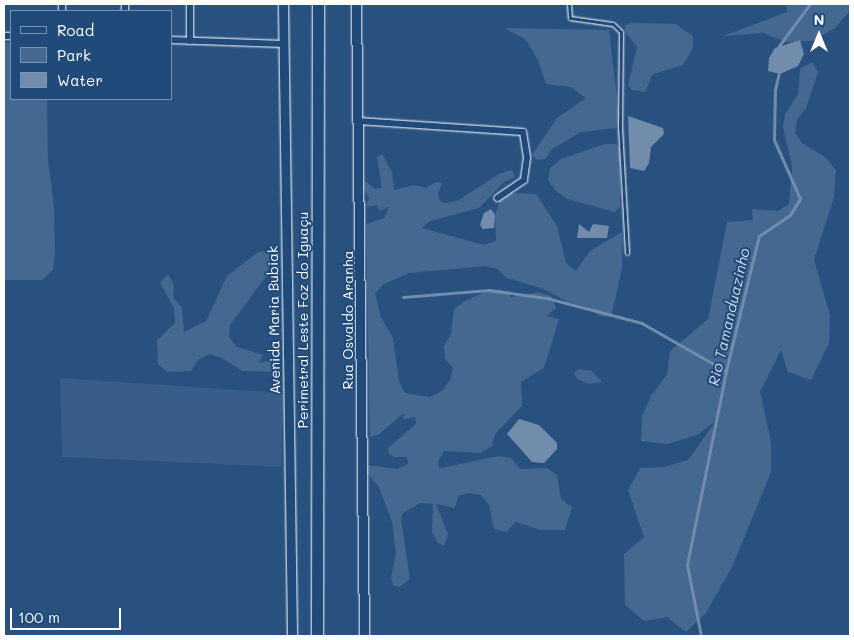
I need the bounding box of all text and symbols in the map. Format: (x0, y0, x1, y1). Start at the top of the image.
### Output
legend (10, 10, 172, 100)
north arrow (794, 10, 844, 60)
text: N (814, 10, 824, 29)
text: Road (57, 20, 94, 40)
text: Park (57, 45, 91, 65)
text: Water (57, 70, 103, 90)
street label: Perimetral Leste Foz do Iguaçu (295, 212, 311, 428)
street label: Avenida Maria Bubiak (264, 246, 284, 394)
water label: Rio Tamanduazinho (704, 246, 754, 388)
street label: Rua Osvaldo Aranha (340, 251, 356, 389)
scale bar (12, 598, 124, 630)
text: 100 m (18, 607, 60, 627)

